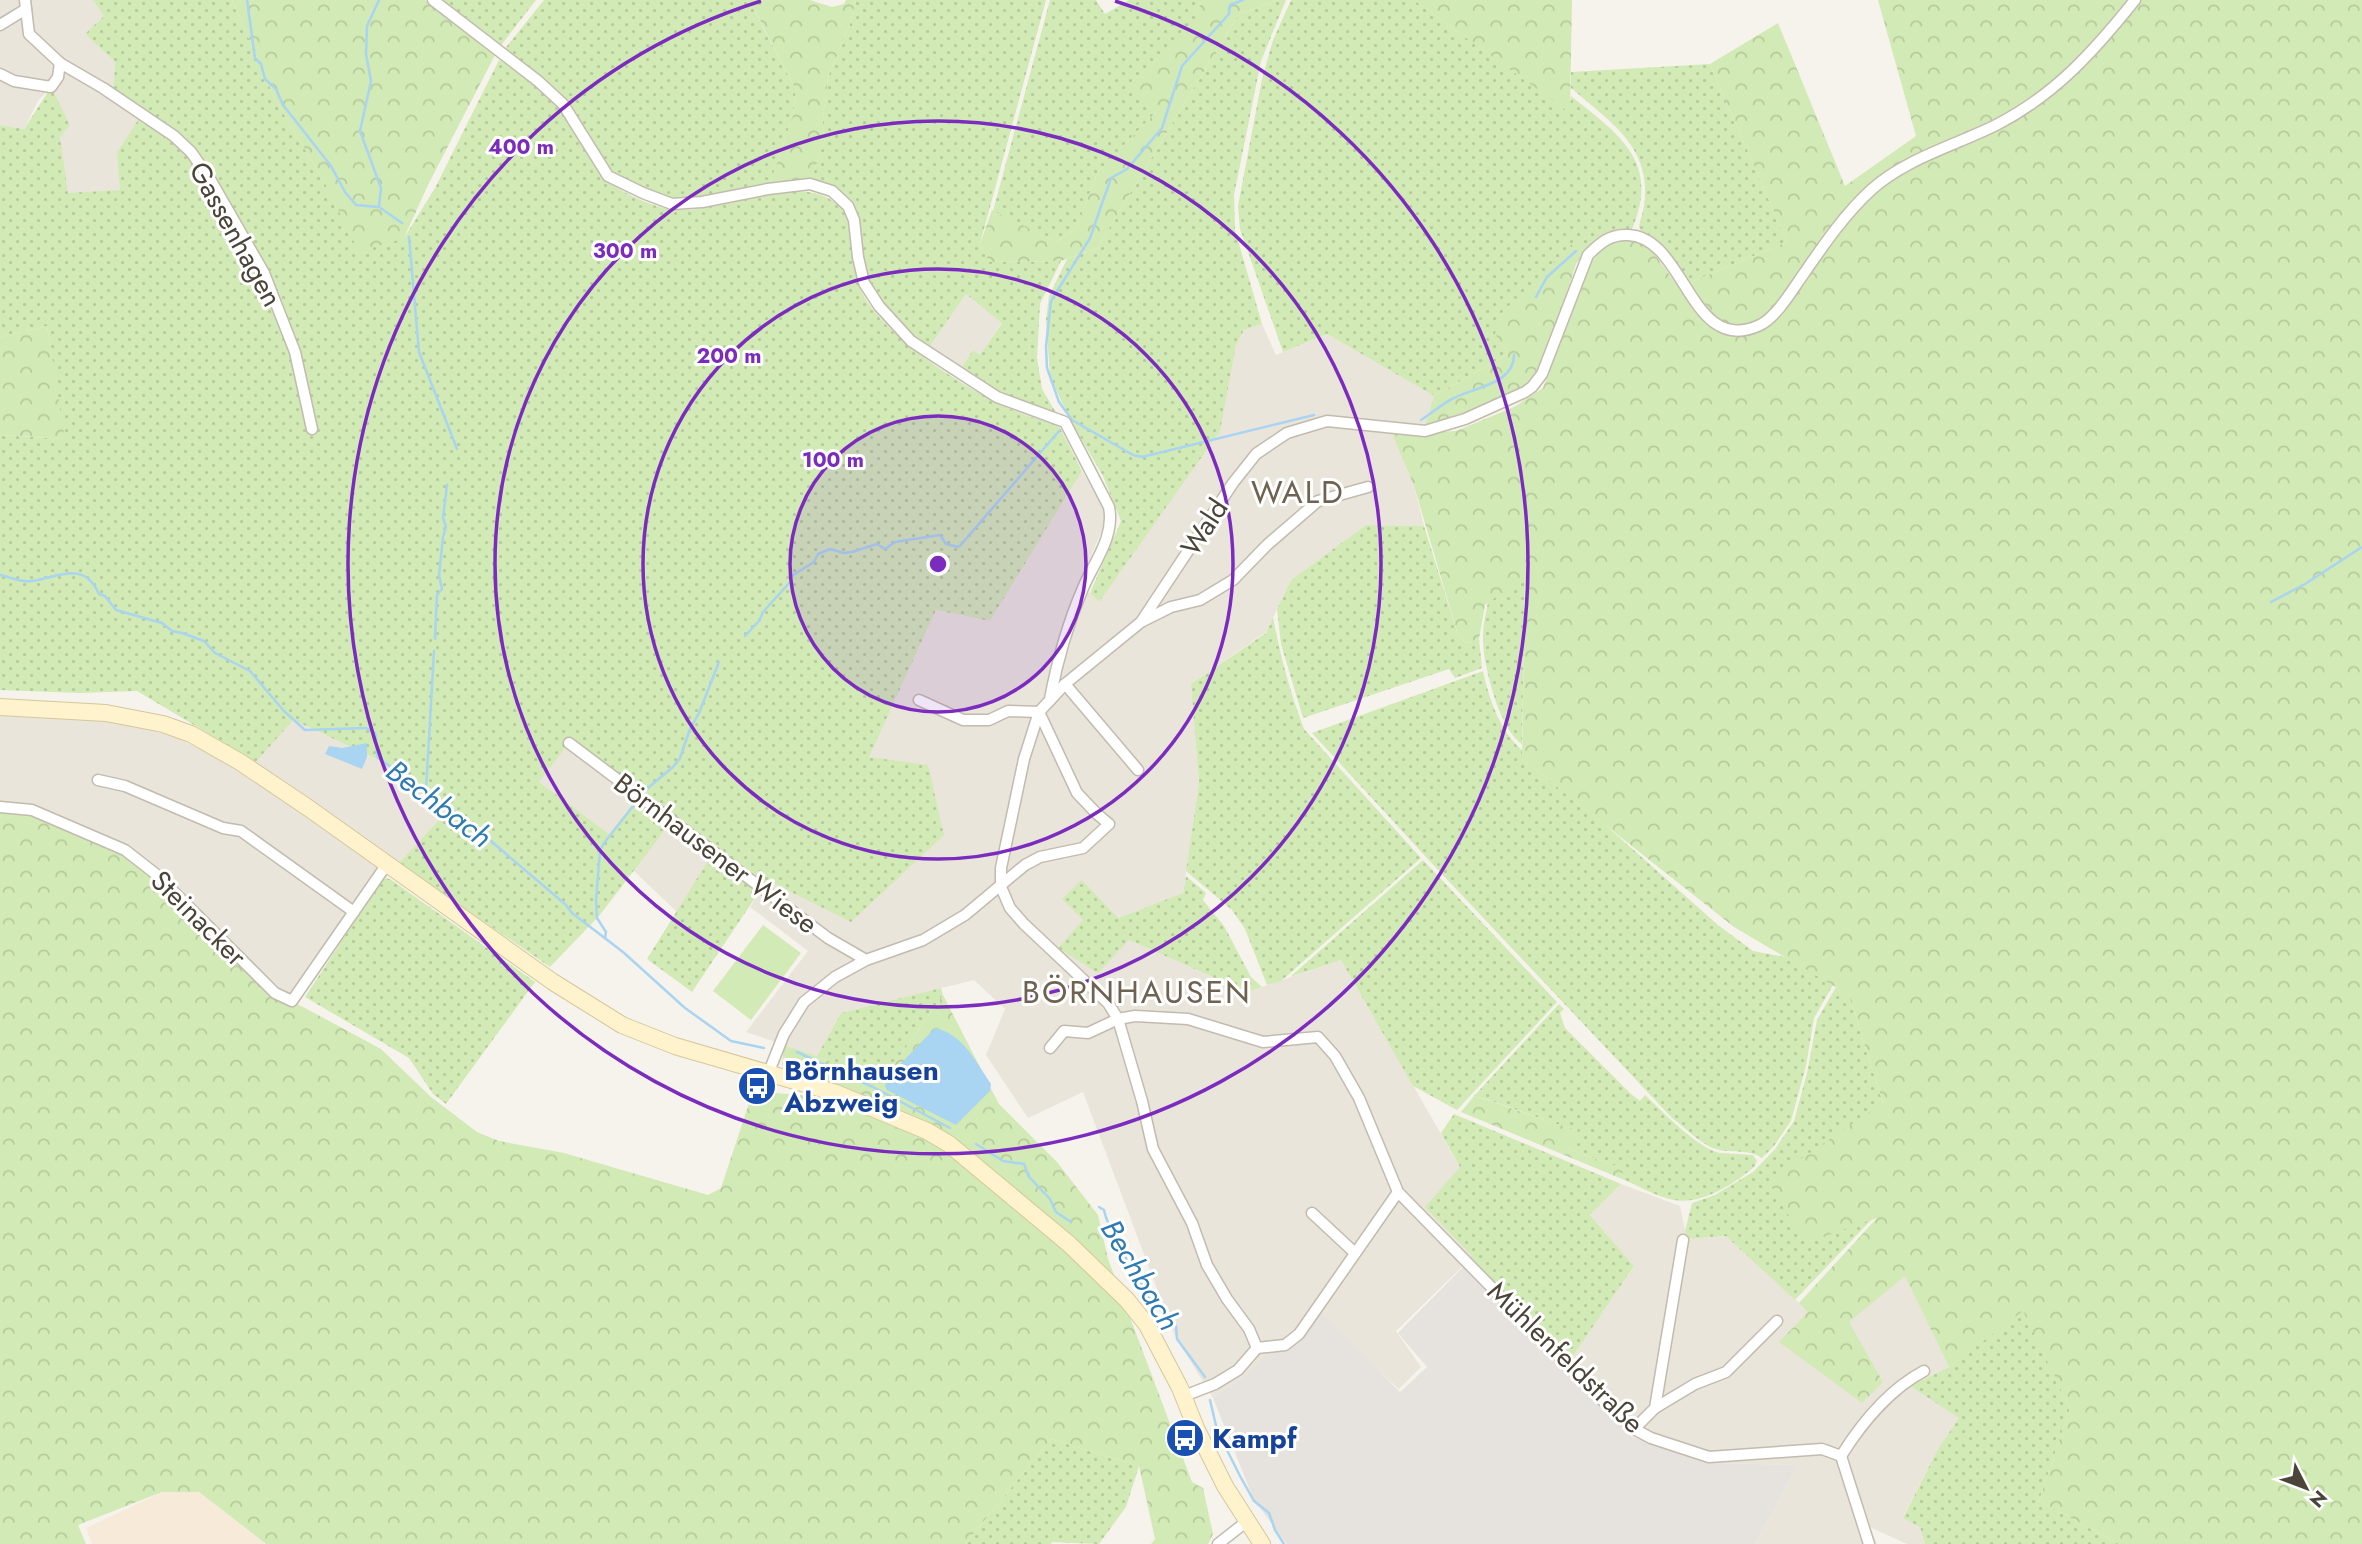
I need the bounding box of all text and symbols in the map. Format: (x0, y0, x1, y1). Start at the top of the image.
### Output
text: 400 m (488, 132, 554, 162)
street label: Gassenhagen (179, 154, 292, 314)
text: 300 m (593, 236, 657, 266)
text: 200 m (696, 341, 762, 371)
text: 100 m (802, 445, 864, 475)
district label: WALD (1251, 469, 1345, 515)
street label: Wald (1171, 491, 1238, 564)
centre of rings (926, 552, 950, 576)
water label: Bechbach (377, 749, 501, 858)
street label: Börnhausener Wiese (605, 763, 826, 944)
street label: Steinacker (141, 861, 256, 976)
district label: BÖRNHAUSEN (1022, 969, 1252, 1015)
place label: Börnhausen Abzweig (783, 1050, 939, 1123)
bus stop icon: Börnhausen Abzweig (736, 1065, 778, 1107)
water label: Bechbach (1090, 1211, 1190, 1338)
street label: Mühlenfeldstraße (1478, 1272, 1653, 1443)
bus stop icon: Kampf (1164, 1417, 1206, 1459)
place label: Kampf (1212, 1418, 1298, 1459)
north arrow (2271, 1453, 2341, 1523)
text: N (2303, 1484, 2333, 1514)

